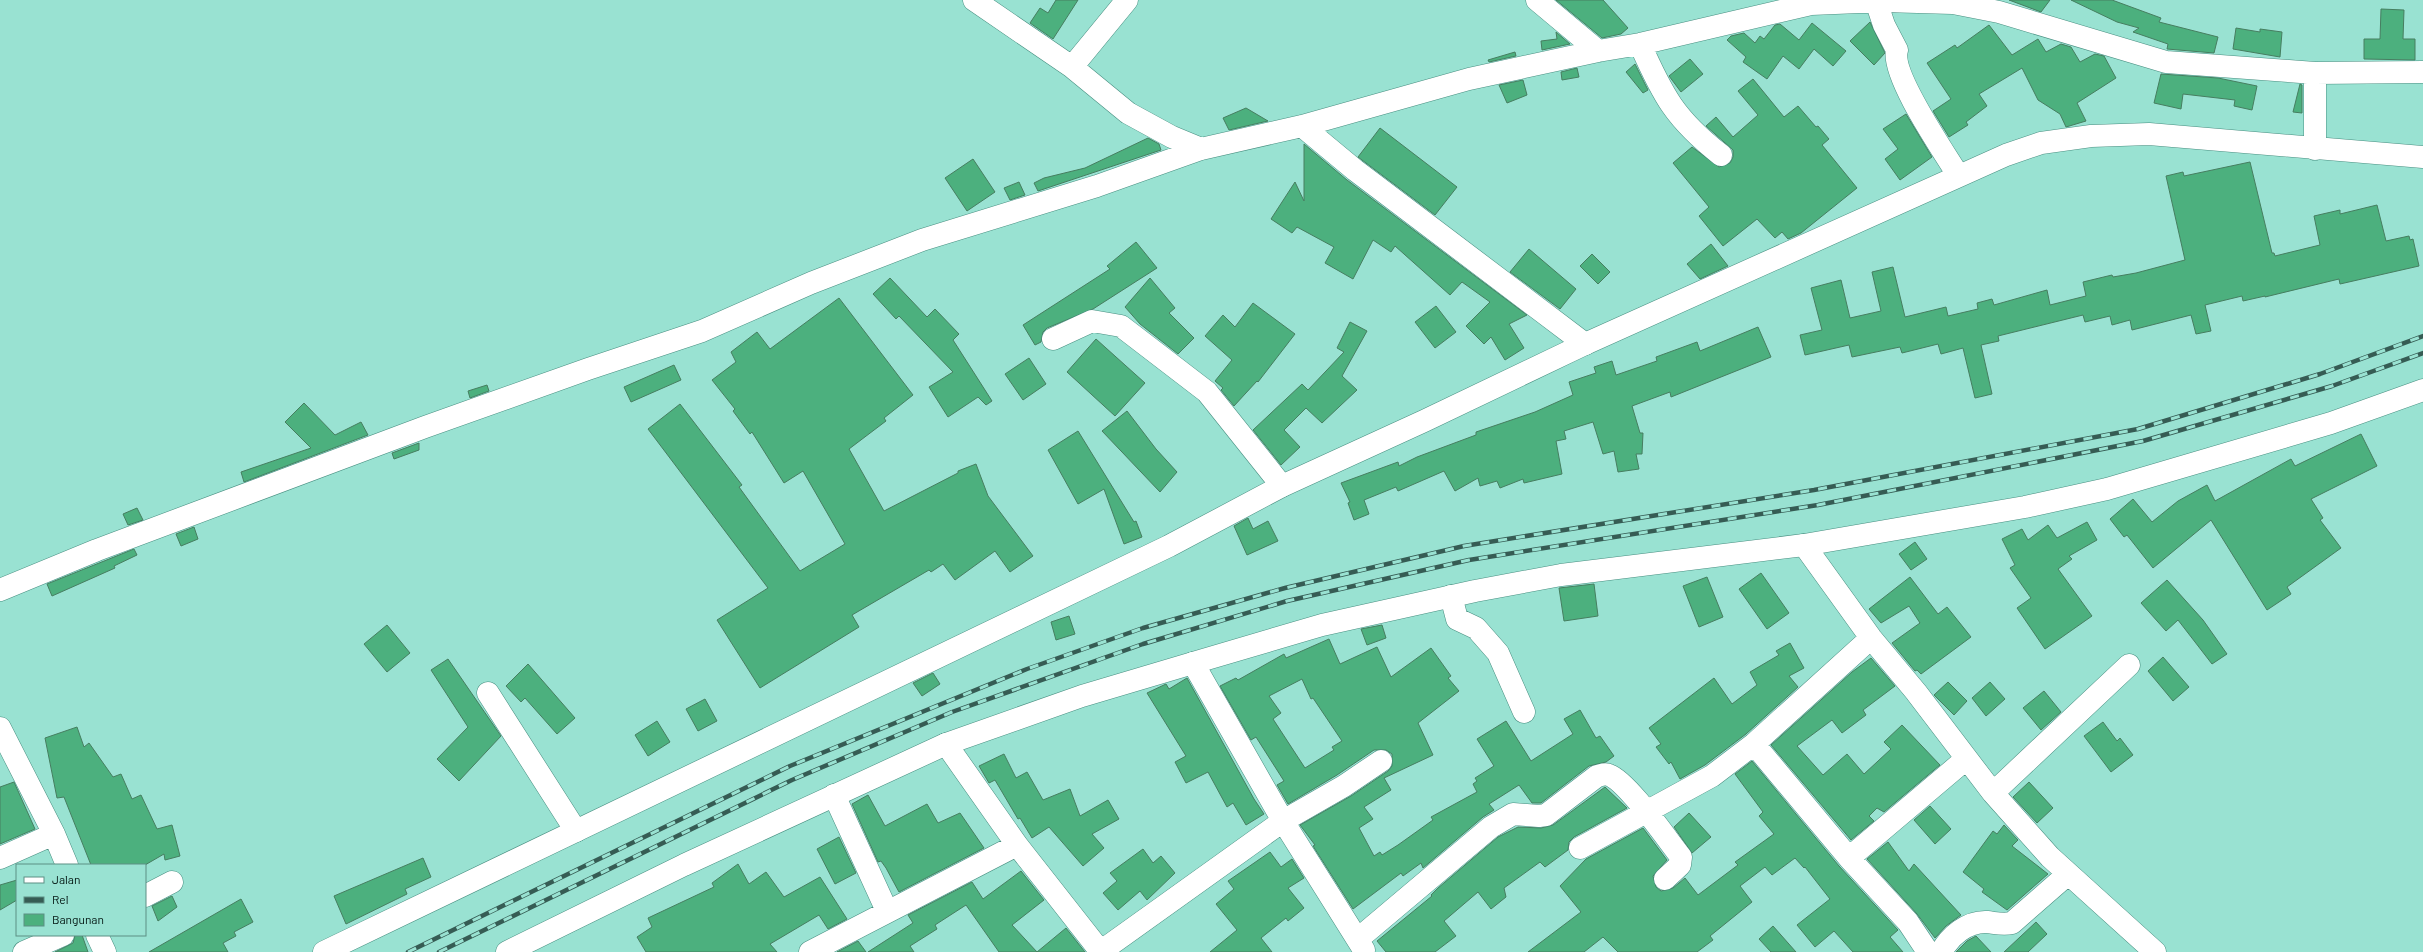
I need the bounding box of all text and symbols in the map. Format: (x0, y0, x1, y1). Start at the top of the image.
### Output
legend (16, 864, 146, 936)
text: Jalan (52, 872, 80, 886)
text: Rel (52, 892, 68, 906)
text: Bangunan (52, 912, 104, 926)

